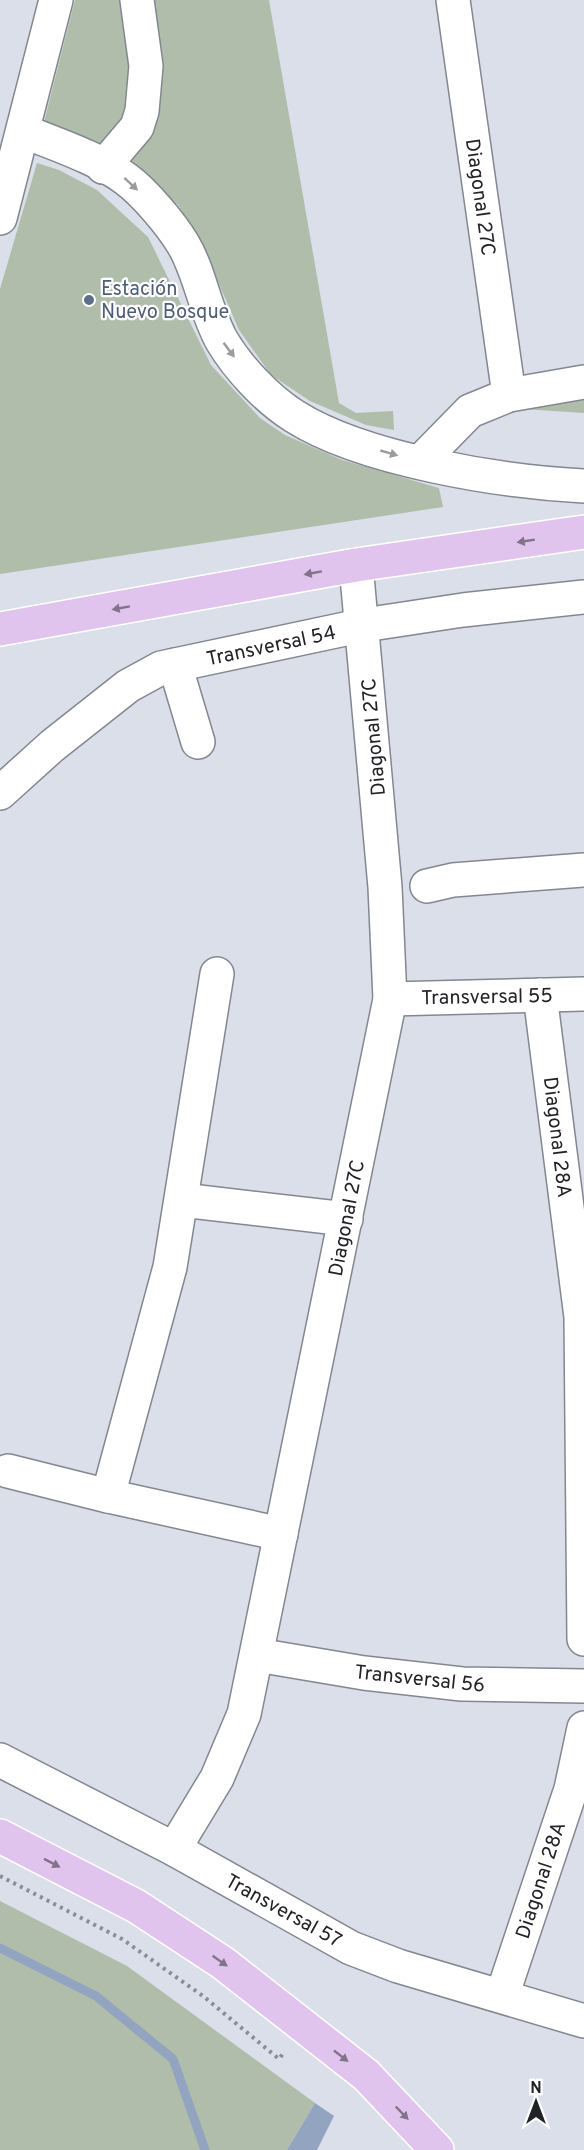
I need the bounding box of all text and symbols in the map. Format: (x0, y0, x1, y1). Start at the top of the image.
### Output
street label: Diagonal 27C (458, 137, 500, 258)
one-way arrow (124, 177, 139, 191)
place label: Estación Nuevo Bosque (101, 277, 229, 326)
marker: Estación Nuevo Bosque (82, 293, 96, 307)
one-way arrow (223, 341, 235, 357)
one-way arrow (380, 449, 398, 458)
one-way arrow (517, 537, 536, 546)
one-way arrow (303, 569, 322, 578)
one-way arrow (111, 603, 130, 612)
street label: Transversal 54 (204, 621, 339, 673)
street label: Diagonal 27C (357, 677, 393, 797)
street label: Transversal 55 (421, 984, 553, 1012)
street label: Diagonal 28A (536, 1075, 576, 1199)
street label: Diagonal 27C (324, 1158, 372, 1279)
street label: Transversal 56 (353, 1660, 486, 1700)
street label: Diagonal 28A (511, 1819, 573, 1942)
one-way arrow (44, 1858, 61, 1868)
street label: Transversal 57 (220, 1869, 346, 1954)
one-way arrow (212, 1955, 228, 1966)
one-way arrow (333, 2049, 349, 2062)
north arrow (506, 2072, 566, 2132)
text: N (530, 2079, 542, 2099)
one-way arrow (394, 2105, 408, 2119)

